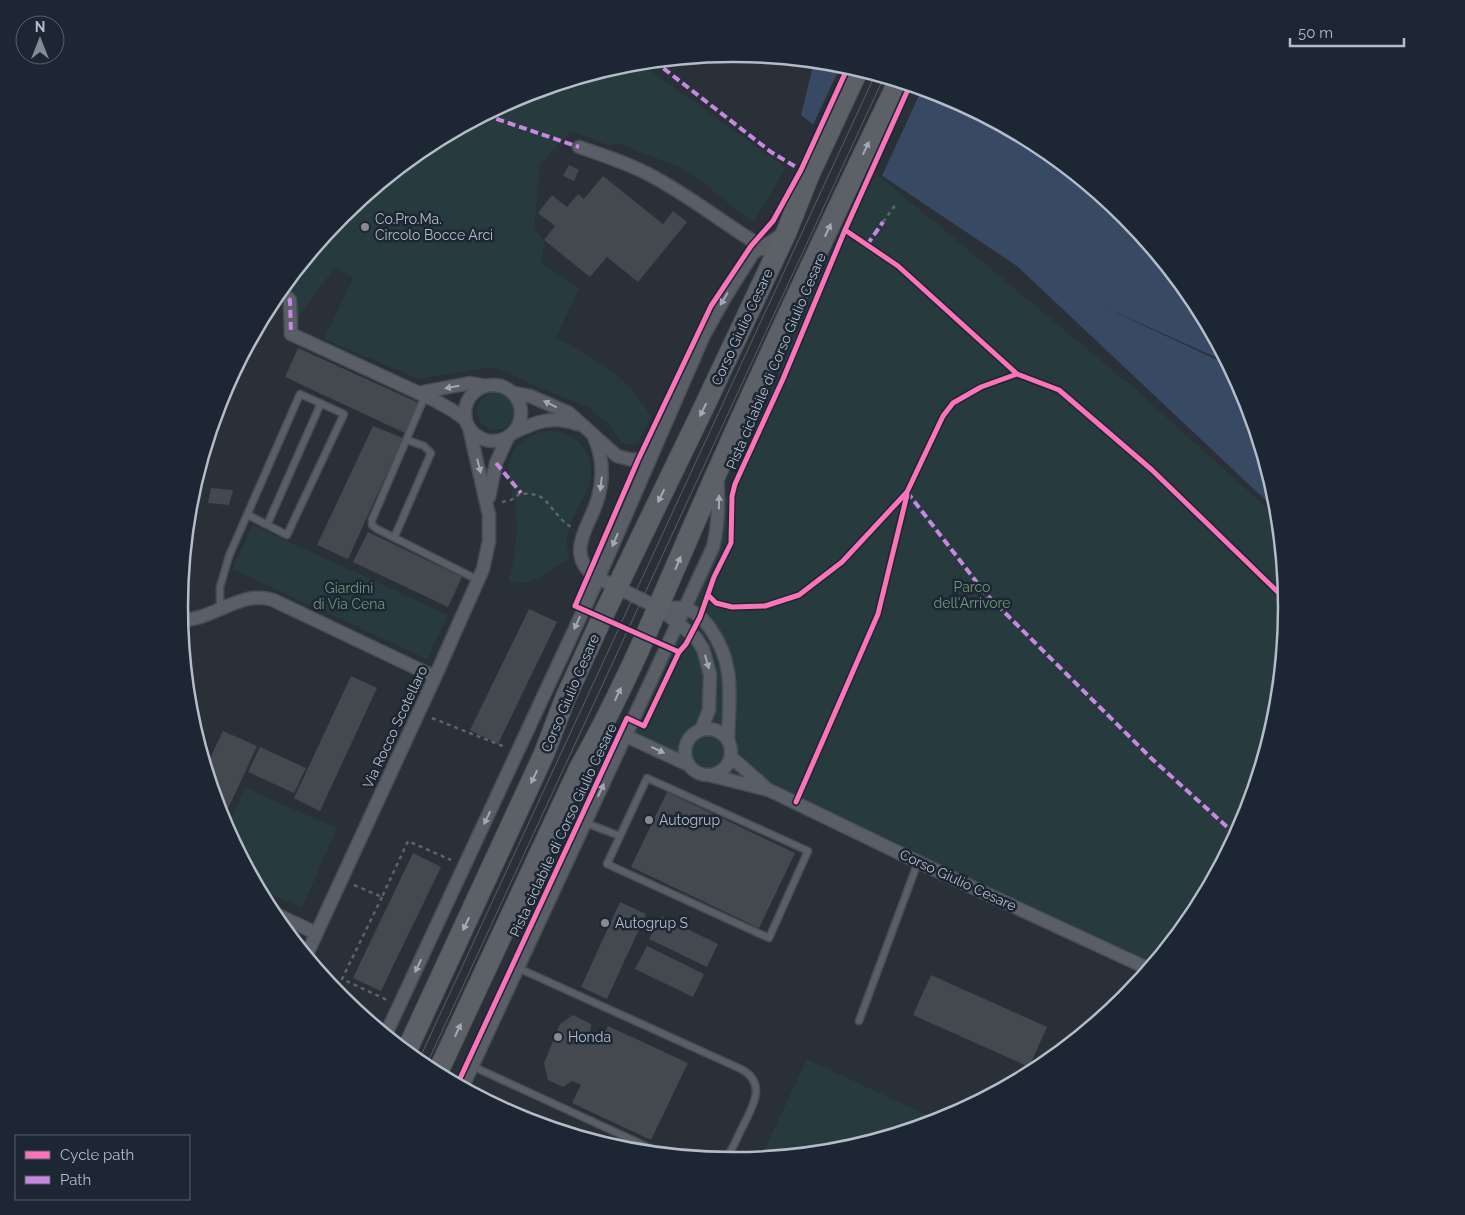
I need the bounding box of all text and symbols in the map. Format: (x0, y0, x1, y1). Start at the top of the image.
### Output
north arrow (15, 15, 65, 65)
scale bar (1290, 15, 1404, 47)
text: N (35, 19, 45, 35)
text: 50 m (1298, 24, 1333, 42)
one-way arrow (863, 141, 871, 155)
place label: Co.Pro.Ma. Circolo Bocce Arci (375, 211, 493, 243)
marker: Co.Pro.Ma. Circolo Bocce Arci (359, 221, 371, 233)
one-way arrow (824, 223, 832, 237)
street label: Pista ciclabile di Corso Giulio Cesare (723, 250, 829, 472)
street label: Corso Giulio Cesare (708, 266, 776, 388)
one-way arrow (719, 293, 728, 306)
one-way arrow (444, 383, 460, 391)
one-way arrow (543, 400, 557, 408)
one-way arrow (699, 403, 707, 417)
one-way arrow (475, 459, 483, 474)
one-way arrow (597, 476, 605, 492)
one-way arrow (657, 489, 665, 504)
one-way arrow (715, 494, 723, 510)
one-way arrow (610, 533, 618, 547)
one-way arrow (674, 555, 682, 570)
park label: Parco dell'Arrivore (934, 579, 1010, 611)
park label: Giardini di Via Cena (313, 580, 385, 612)
one-way arrow (573, 616, 581, 630)
street label: Corso Giulio Cesare (538, 632, 602, 754)
one-way arrow (703, 654, 711, 669)
street label: Via Rocco Scotellaro (360, 663, 430, 791)
one-way arrow (615, 687, 623, 701)
street label: Pista ciclabile di Corso Giulio Cesare (506, 721, 620, 939)
one-way arrow (650, 746, 665, 755)
one-way arrow (530, 770, 538, 784)
one-way arrow (597, 783, 605, 797)
one-way arrow (483, 811, 491, 826)
place label: Autogrup (659, 812, 720, 828)
marker: Autogrup (643, 814, 655, 826)
street label: Corso Giulio Cesare (897, 846, 1019, 914)
place label: Autogrup S (615, 915, 689, 931)
one-way arrow (461, 917, 469, 931)
marker: Autogrup S (599, 917, 611, 929)
one-way arrow (414, 959, 422, 973)
one-way arrow (454, 1023, 462, 1037)
place label: Honda (568, 1029, 611, 1045)
marker: Honda (552, 1031, 564, 1043)
legend (15, 1135, 190, 1200)
text: Cycle path (60, 1146, 134, 1164)
text: Path (60, 1171, 91, 1189)

